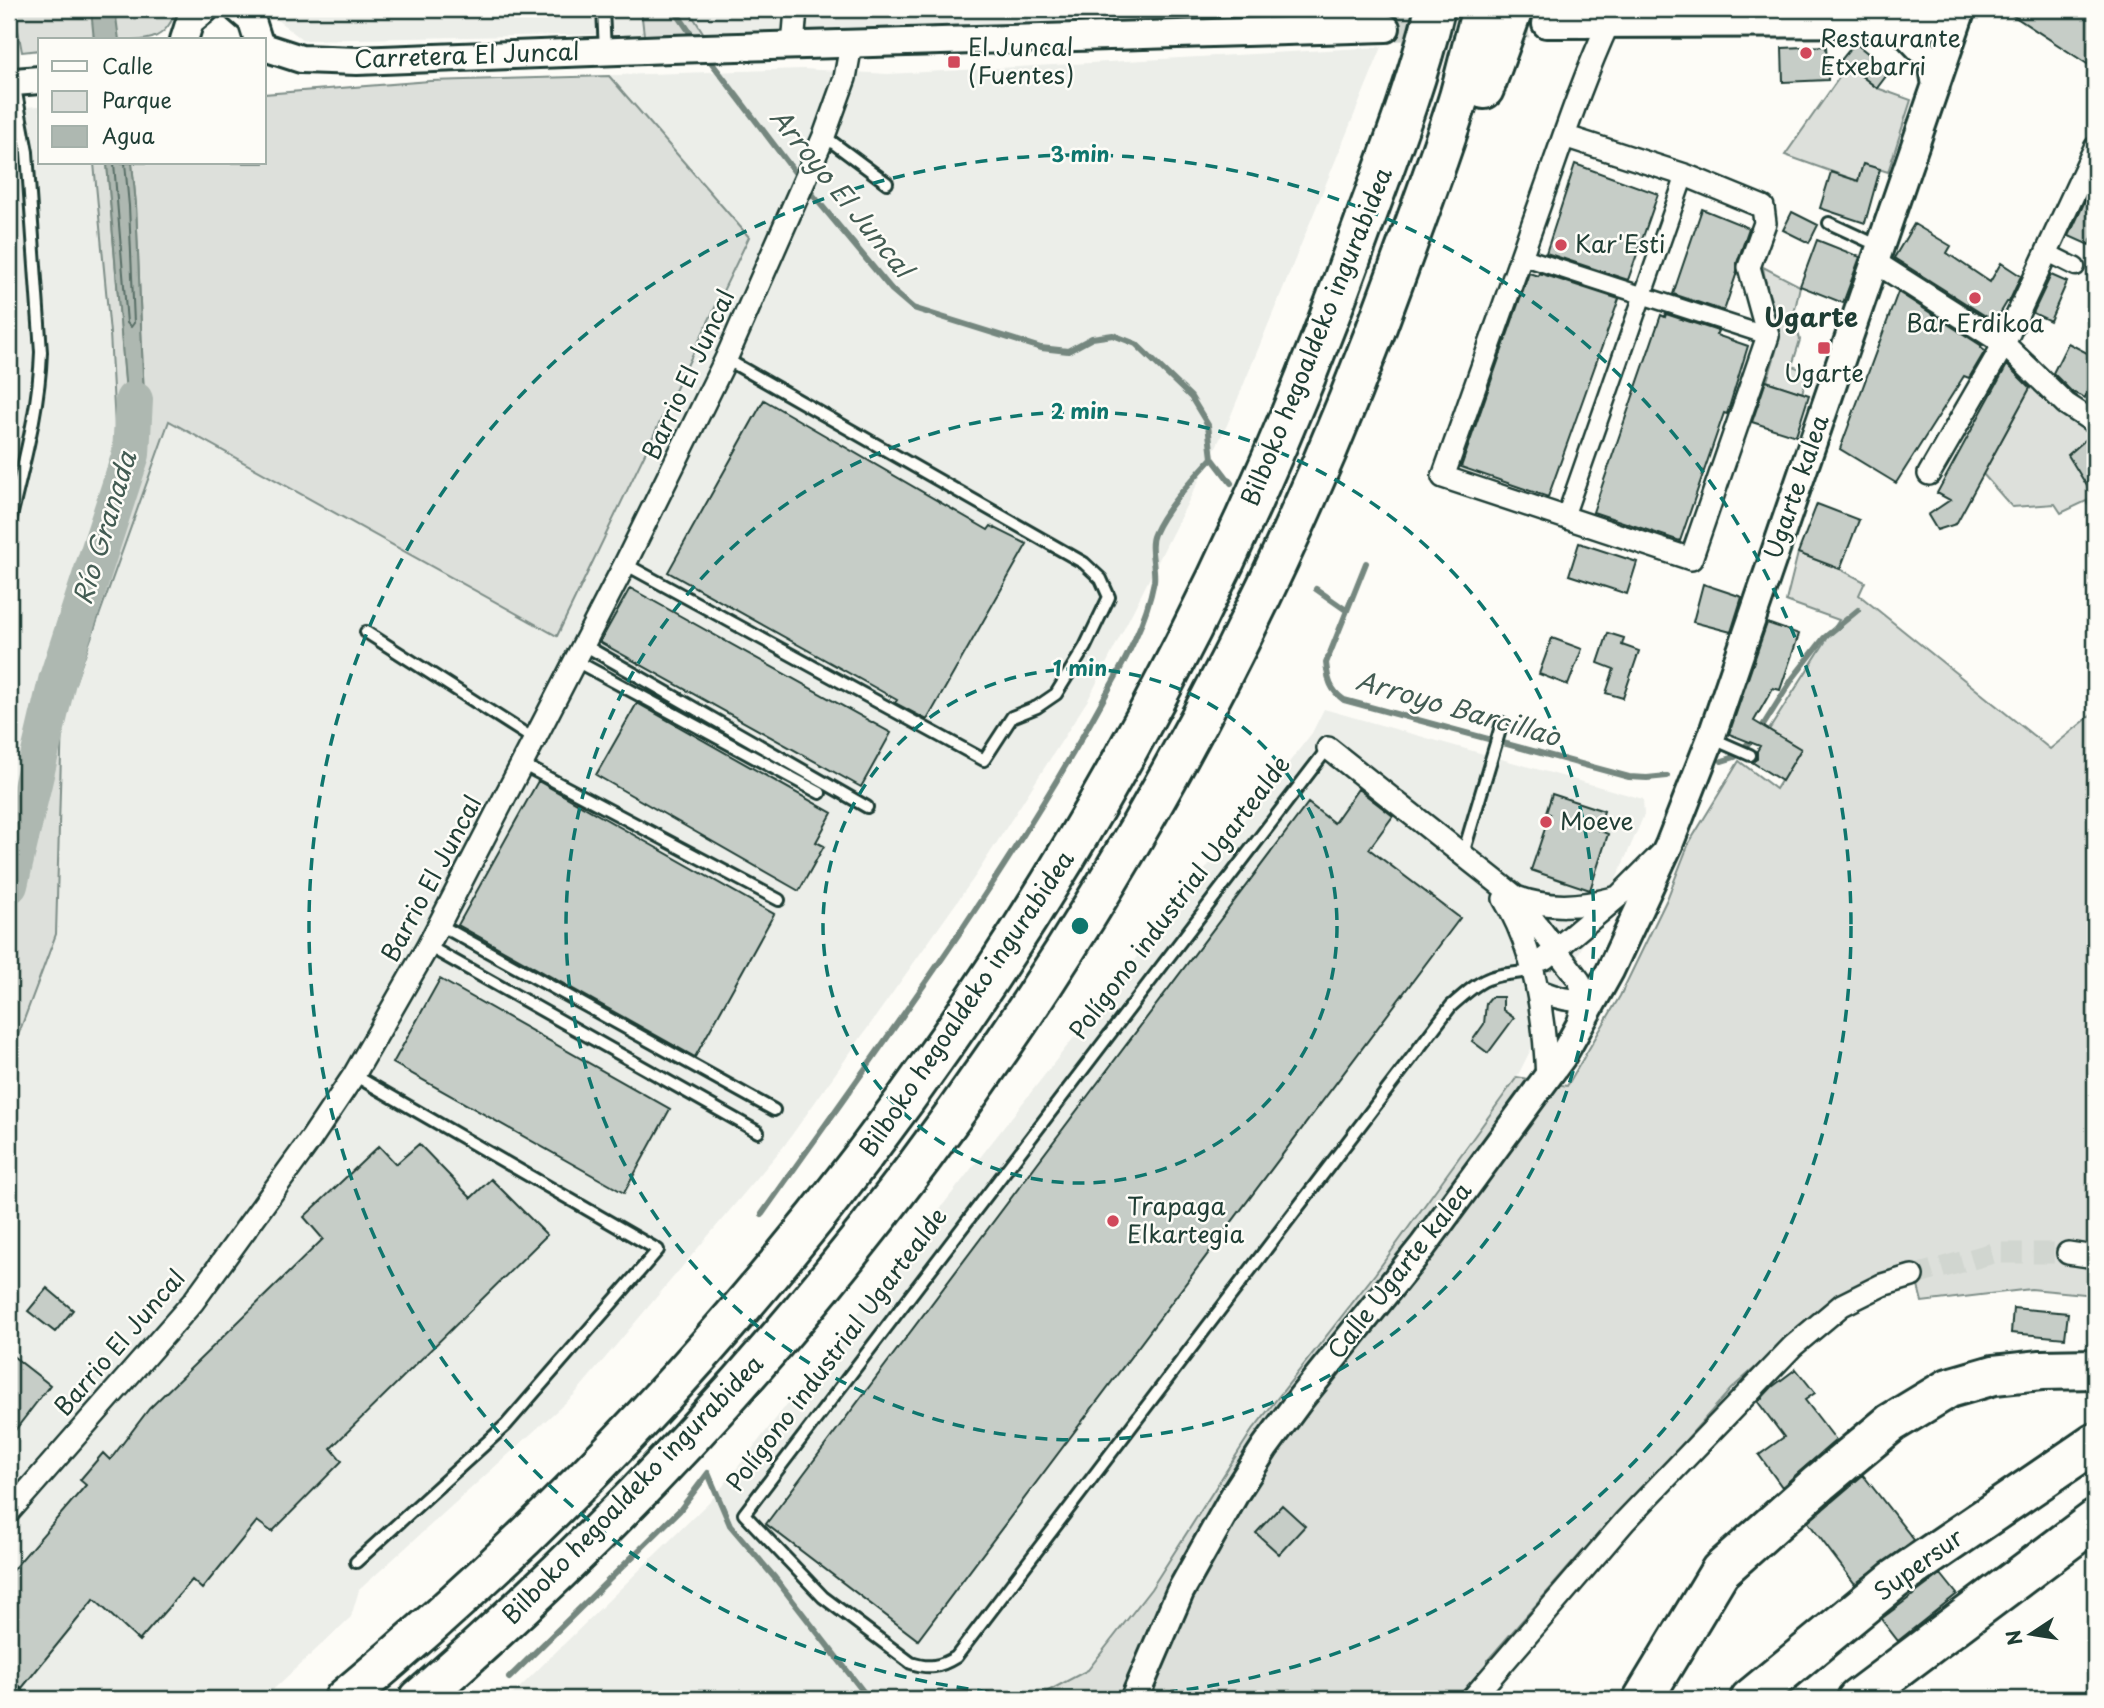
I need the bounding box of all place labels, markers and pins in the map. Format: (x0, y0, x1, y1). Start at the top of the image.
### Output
place label: Restaurante Etxebarri (1820, 19, 1961, 83)
place label: El Juncal (Fuentes) (968, 28, 1074, 92)
marker: Restaurante Etxebarri (1798, 45, 1814, 61)
marker: El Juncal (Fuentes) (946, 54, 962, 70)
place label: Kar'Esti (1575, 225, 1666, 261)
marker: Kar'Esti (1553, 237, 1569, 253)
marker: Bar Erdikoa (1967, 290, 1983, 306)
place label: Bar Erdikoa (1906, 304, 2045, 340)
marker: Ugarte (1816, 340, 1832, 356)
place label: Ugarte (1784, 354, 1864, 390)
place label: Moeve (1560, 802, 1634, 838)
marker: Moeve (1538, 814, 1554, 830)
centre of rings (1068, 914, 1092, 938)
place label: Trapaga Elkartegia (1127, 1187, 1244, 1251)
marker: Trapaga Elkartegia (1105, 1213, 1121, 1229)

